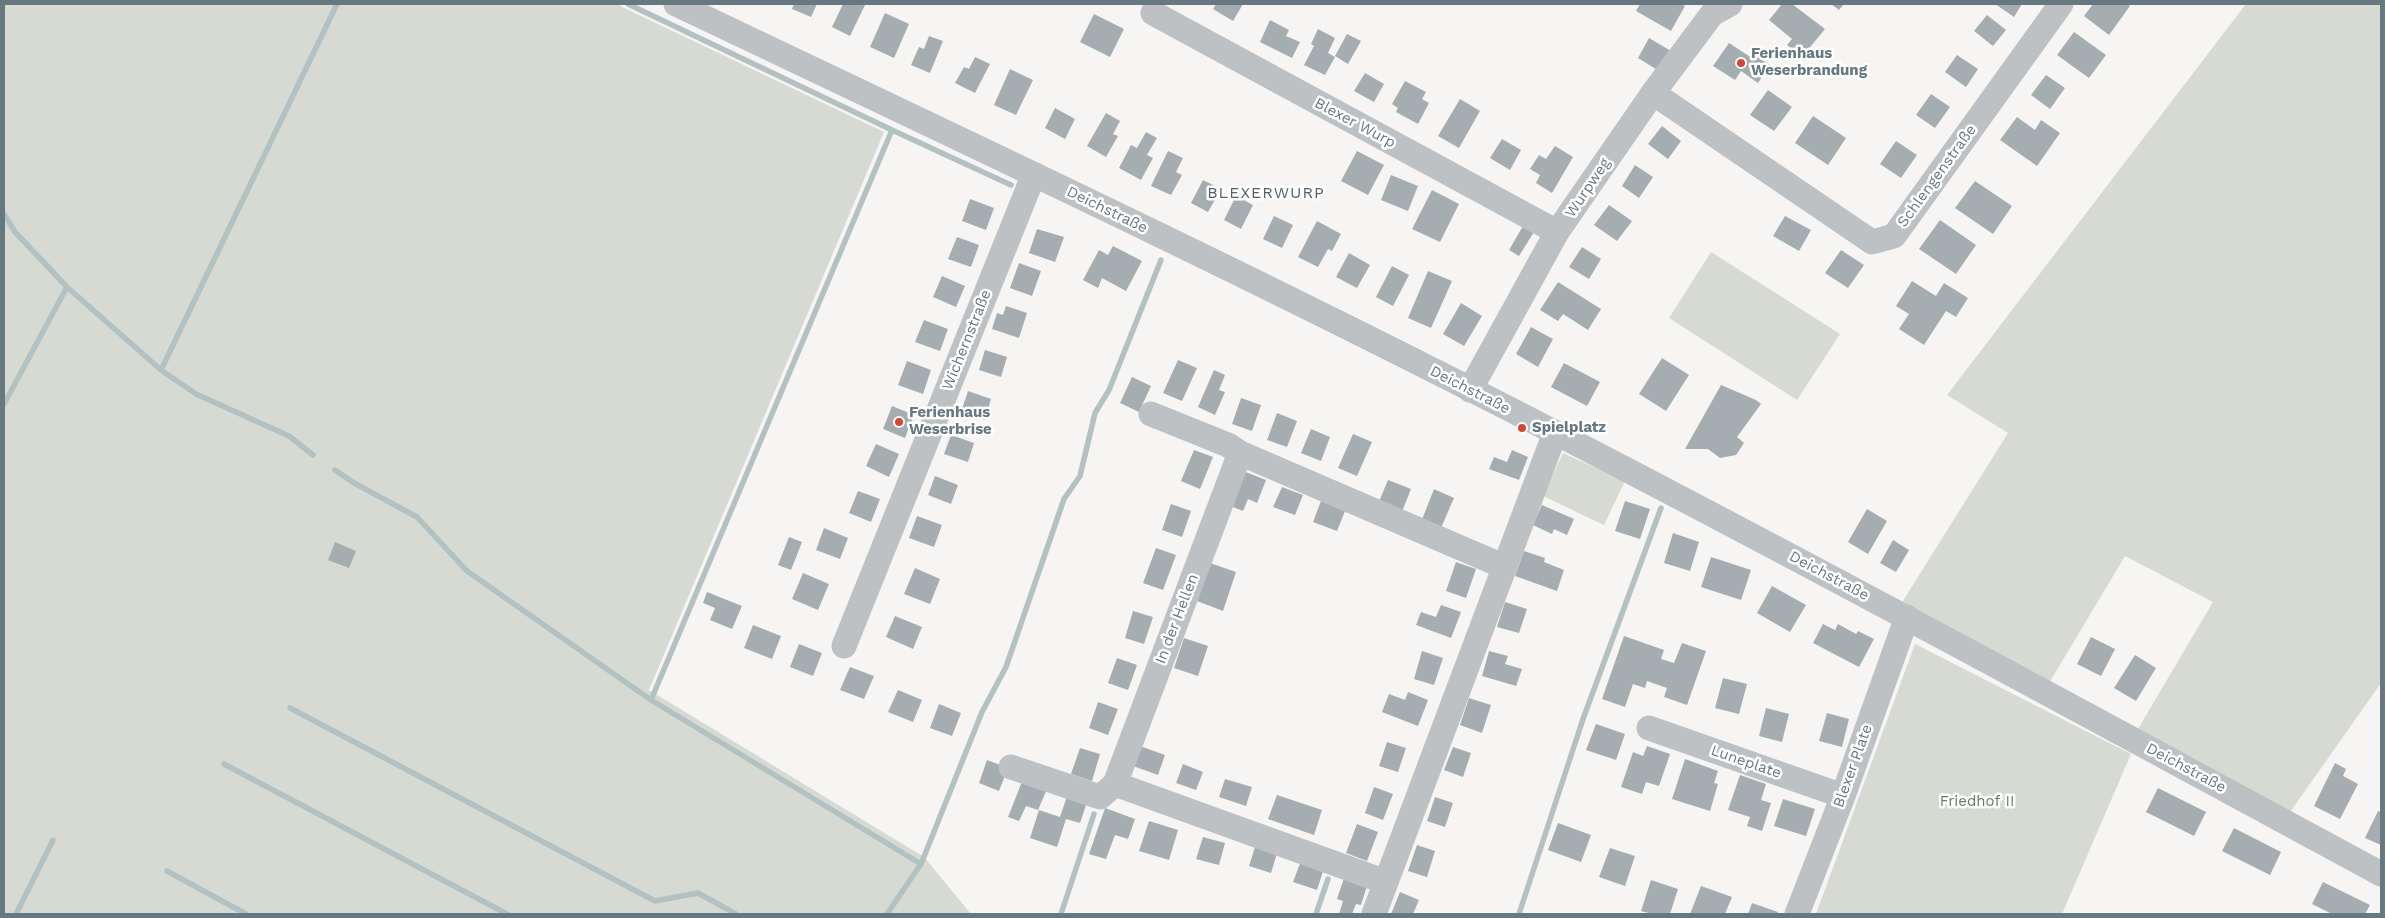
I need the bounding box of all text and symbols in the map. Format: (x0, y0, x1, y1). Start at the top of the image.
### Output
place label: Ferienhaus Weserbrandung (1751, 45, 1867, 80)
marker: Ferienhaus Weserbrandung (1735, 57, 1747, 69)
street label: Blexer Wurp (1311, 94, 1399, 152)
street label: Schlengenstraße (1894, 121, 1980, 231)
street label: Wurpweg (1562, 155, 1614, 221)
street label: Deichstraße (1064, 183, 1150, 237)
district label: BLEXERWURP (1206, 183, 1326, 203)
street label: Wichernstraße (939, 287, 995, 393)
street label: Deichstraße (1427, 362, 1513, 418)
place label: Ferienhaus Weserbrise (909, 404, 992, 439)
marker: Ferienhaus Weserbrise (893, 416, 905, 428)
place label: Spielplatz (1532, 419, 1606, 437)
marker: Spielplatz (1516, 422, 1528, 434)
street label: Deichstraße (1786, 547, 1872, 605)
street label: In der Hellen (1152, 572, 1202, 666)
street label: Blexer Plate (1830, 722, 1876, 810)
street label: Deichstraße (2143, 739, 2229, 797)
street label: Luneplate (1708, 742, 1784, 782)
park label: Friedhof II (1940, 793, 2014, 811)

